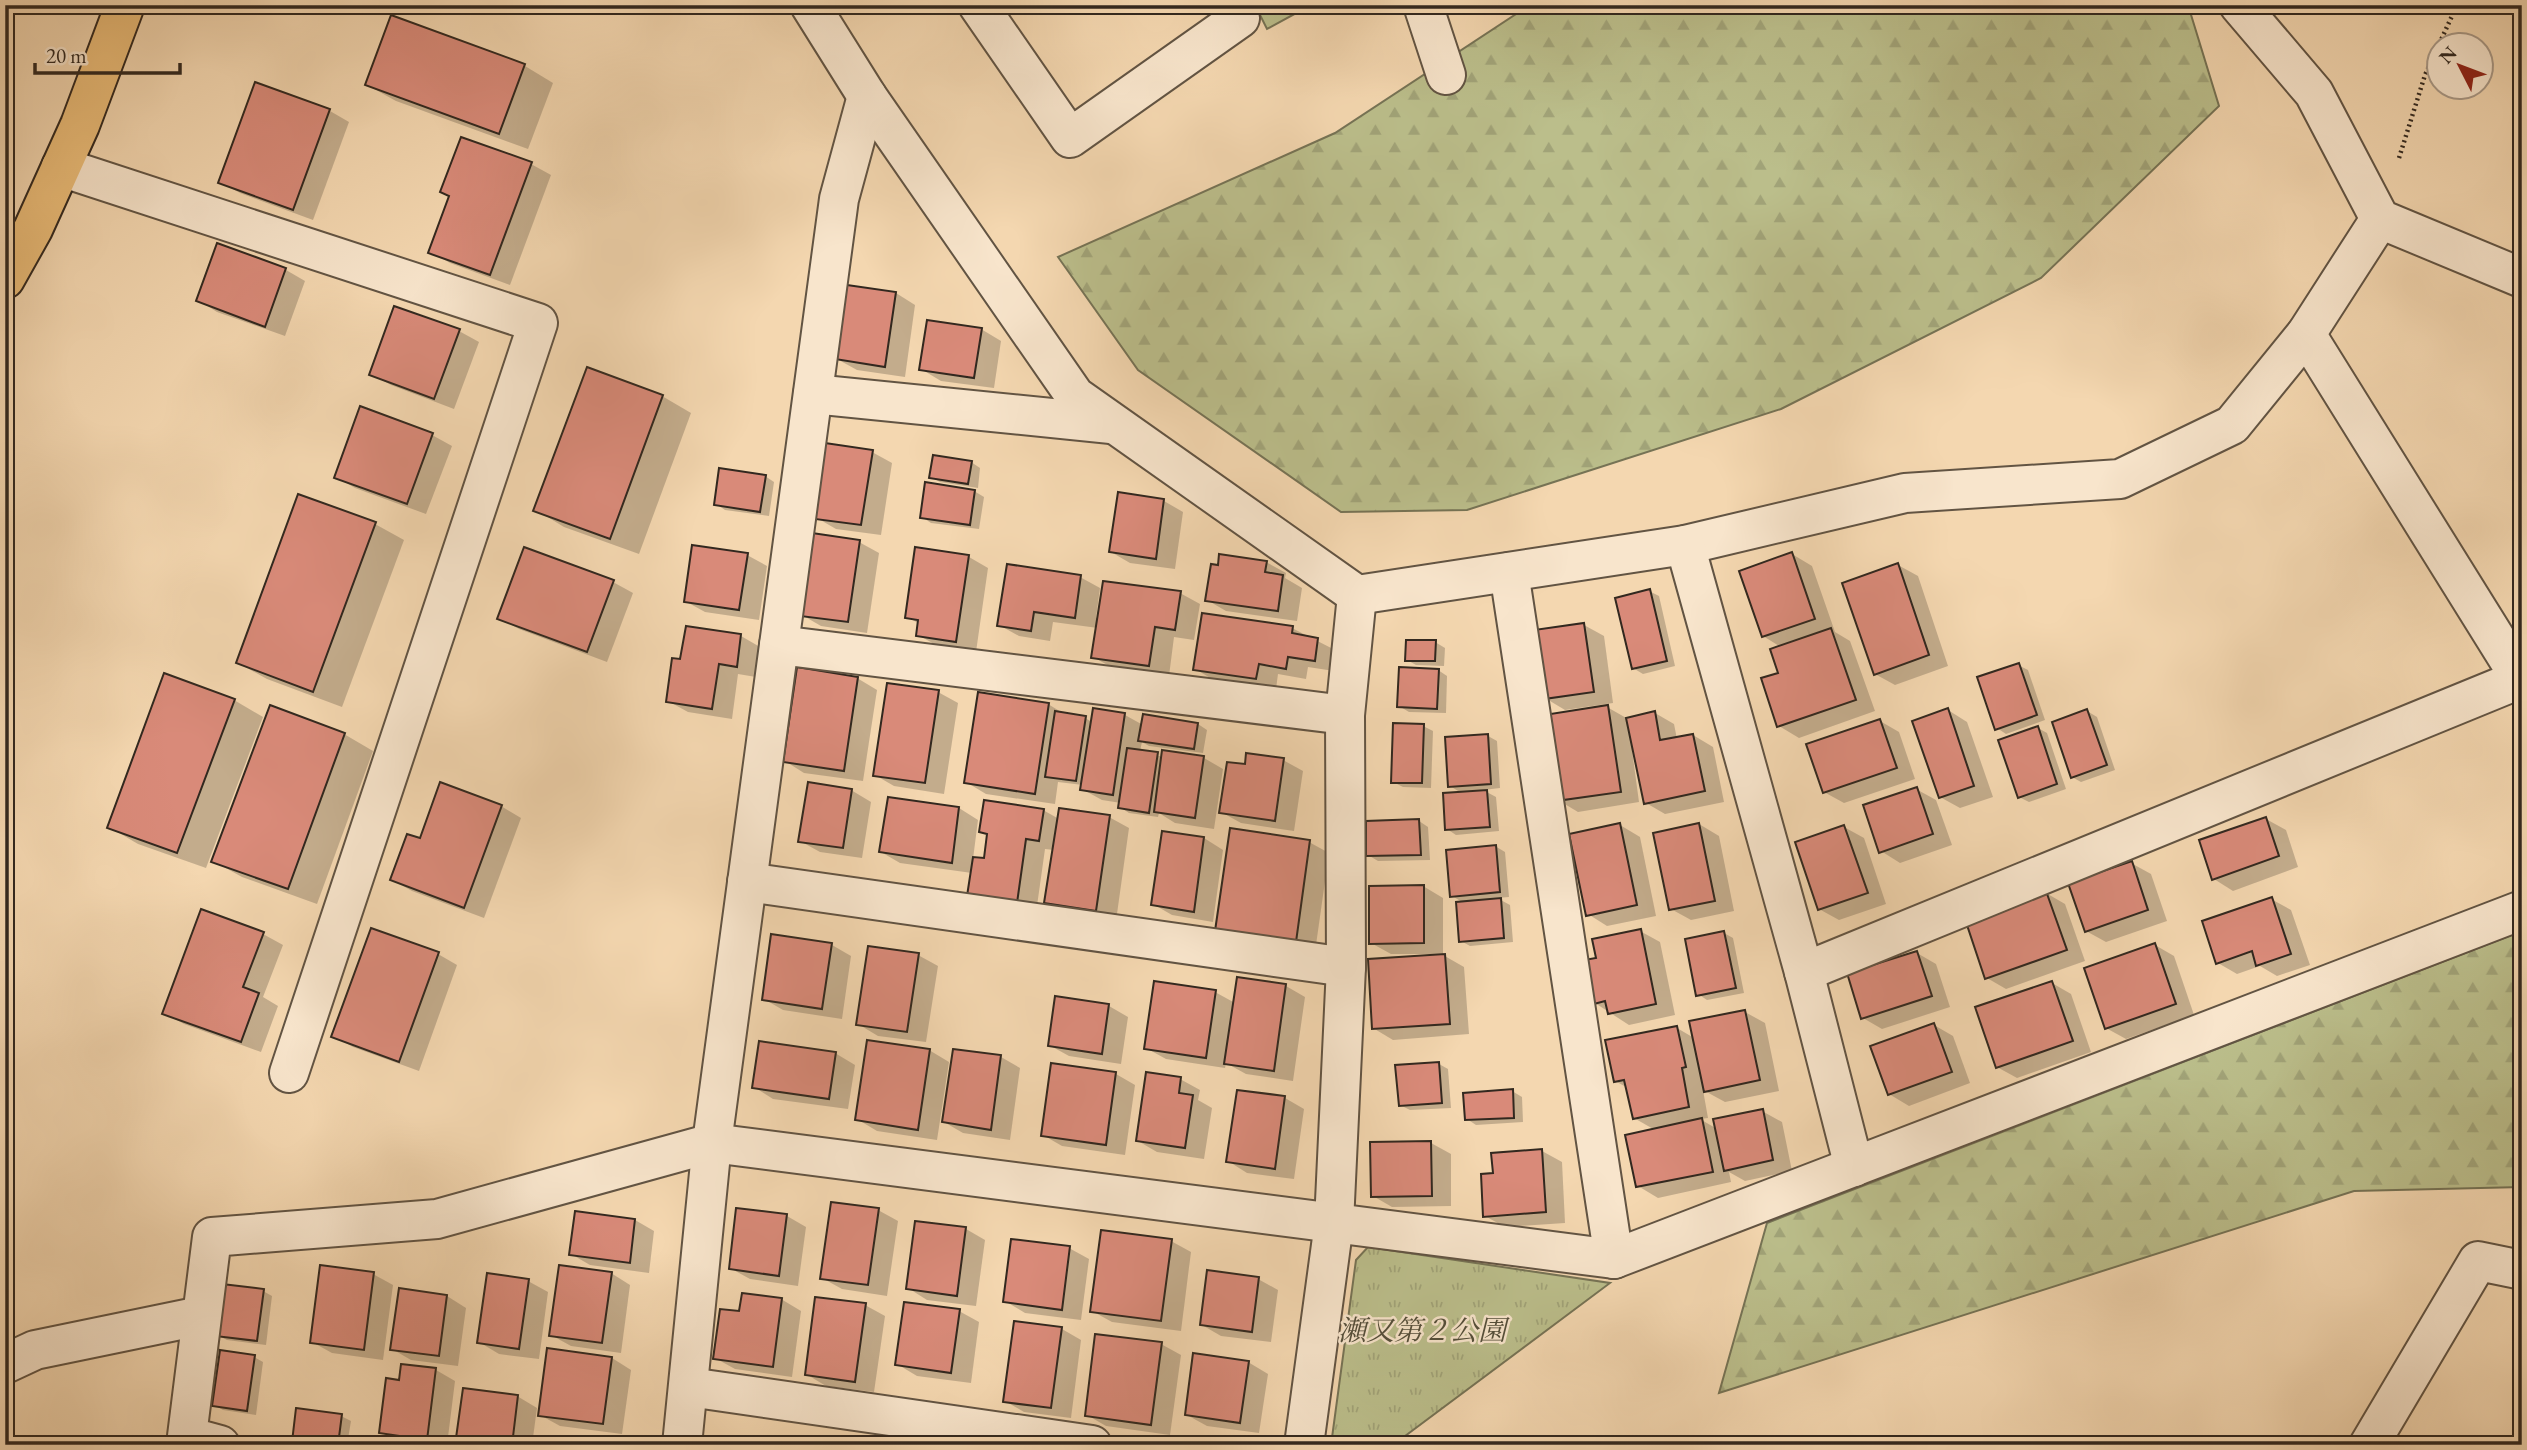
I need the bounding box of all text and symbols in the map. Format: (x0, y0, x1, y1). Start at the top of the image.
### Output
scale bar (35, 32, 180, 76)
north arrow (2426, 32, 2496, 102)
text: N (2433, 40, 2463, 69)
text: 20 m (46, 42, 87, 69)
park label: 瀬又第２公園 (1338, 1312, 1510, 1348)

